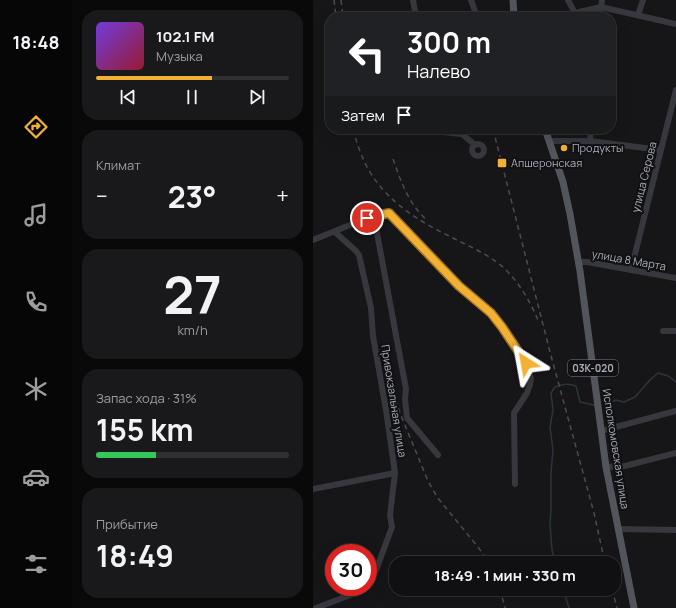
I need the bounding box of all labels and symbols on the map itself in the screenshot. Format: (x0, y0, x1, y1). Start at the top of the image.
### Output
place label: Продукты (572, 140, 623, 155)
street label: улица Серова (627, 140, 660, 214)
marker: Продукты (559, 143, 569, 153)
place label: Апшеронская (511, 155, 582, 170)
marker: Апшеронская (496, 157, 508, 169)
pin (350, 201, 384, 235)
street label: улица 8 Марта (591, 246, 667, 273)
position arrow (505, 342, 547, 384)
street label: Привокзальная улица (378, 343, 411, 458)
road number: 03К-020 (568, 360, 618, 376)
street label: Исполкомовская улица (600, 388, 633, 510)
speed limit sign: 30 (325, 544, 377, 596)

